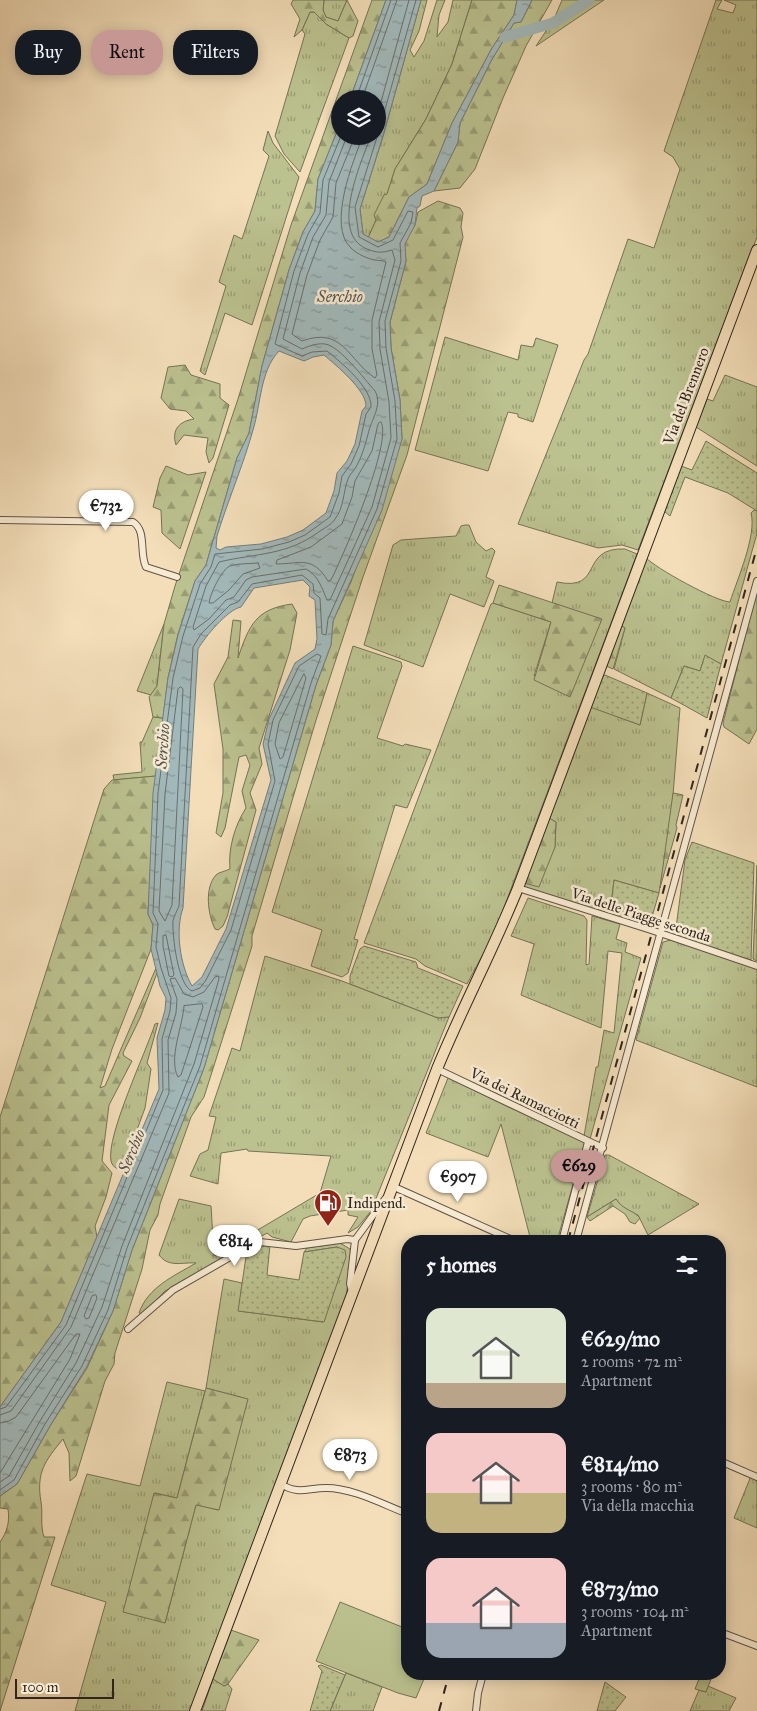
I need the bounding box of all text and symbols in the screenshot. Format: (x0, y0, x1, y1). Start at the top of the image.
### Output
chip: Buy (15, 30, 81, 75)
chip: Rent (91, 30, 163, 75)
chip: Filters (173, 30, 258, 75)
map controls (331, 90, 386, 145)
button: layers (331, 90, 386, 145)
water label: Serchio (316, 287, 363, 306)
street label: Via del Brennero (659, 345, 713, 448)
pin: €732 (76, 490, 136, 532)
text: €732 (90, 496, 122, 515)
water label: Serchio (151, 723, 174, 771)
street label: Via delle Piagge seconda (568, 884, 714, 946)
street label: Via dei Ramacciotti (466, 1063, 583, 1132)
water label: Serchio (113, 1126, 149, 1177)
pin: €629 (549, 1150, 609, 1192)
text: €629 (562, 1156, 596, 1175)
pin: €907 (428, 1160, 488, 1203)
text: €907 (440, 1167, 476, 1186)
fuel station icon: Indipend. (313, 1188, 343, 1227)
place label: Indipend. (347, 1194, 406, 1212)
pin: €814 (205, 1224, 265, 1267)
text: €814 (218, 1231, 252, 1250)
icon: filters (673, 1251, 701, 1279)
text: 5 homes (426, 1252, 497, 1278)
text: €629/mo (581, 1326, 660, 1352)
icon: home (466, 1328, 526, 1388)
text: 2 rooms · 72 m² (581, 1352, 682, 1371)
text: Apartment (581, 1371, 653, 1390)
pin: €873 (320, 1438, 380, 1481)
text: €873 (333, 1445, 367, 1464)
text: €814/mo (581, 1451, 659, 1477)
icon: home (466, 1453, 526, 1513)
text: 3 rooms · 80 m² (581, 1477, 682, 1496)
text: Via della macchia (581, 1496, 694, 1515)
text: €873/mo (581, 1576, 658, 1602)
icon: home (466, 1578, 526, 1638)
text: 3 rooms · 104 m² (581, 1602, 689, 1621)
text: Apartment (581, 1621, 653, 1640)
scale bar (15, 1676, 114, 1699)
text: 100 m (22, 1679, 59, 1696)

